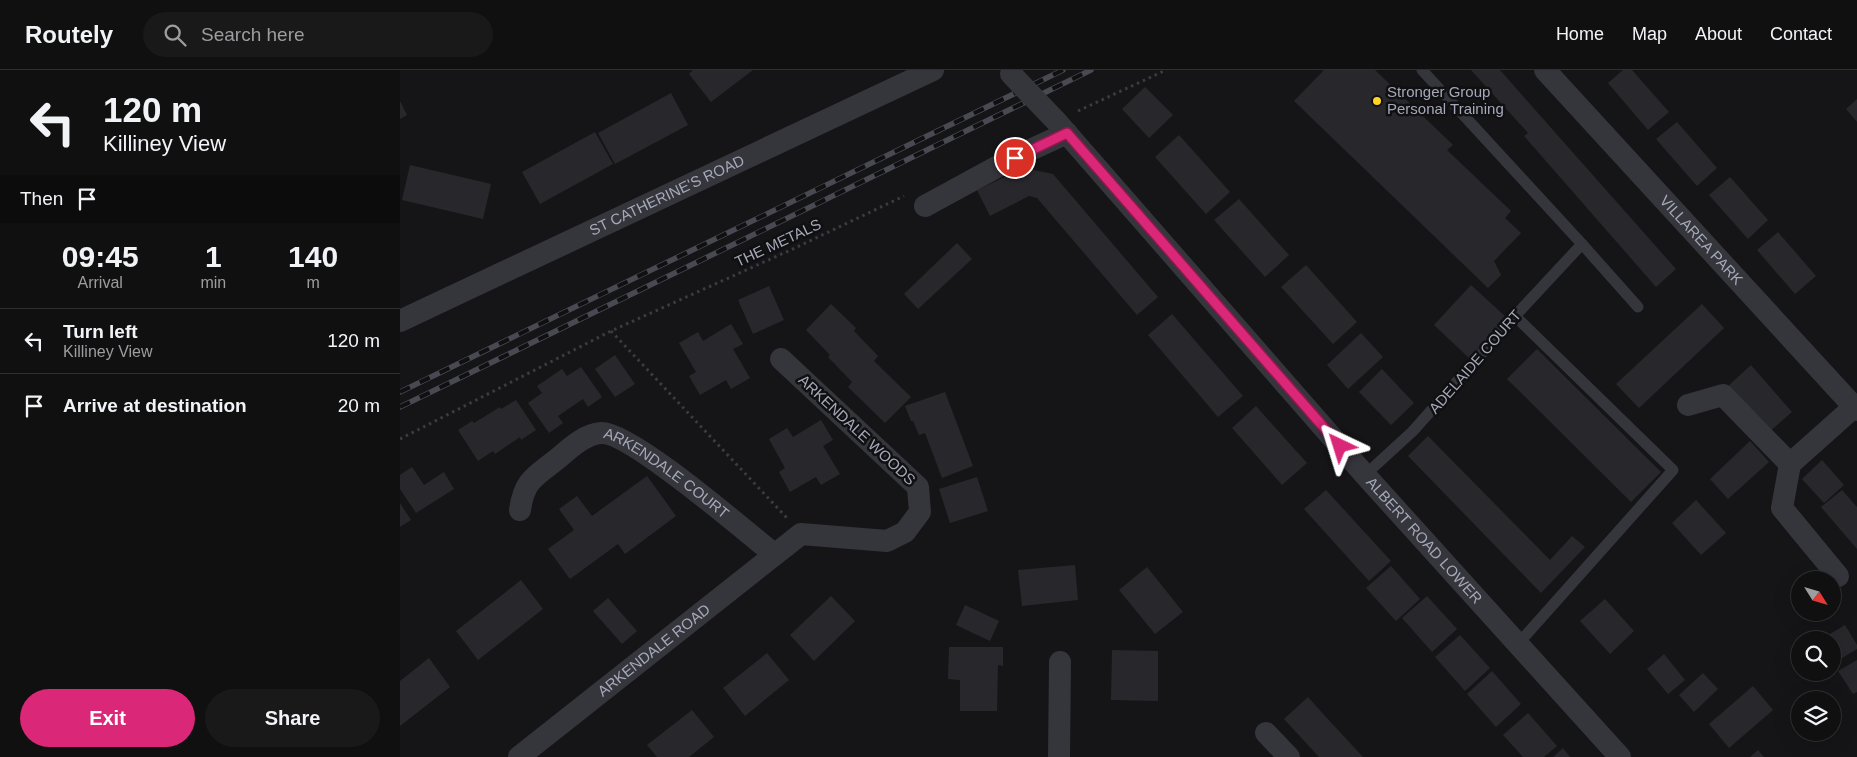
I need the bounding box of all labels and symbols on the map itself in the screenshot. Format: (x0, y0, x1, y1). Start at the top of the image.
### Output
place label: Stronger Group Personal Training (1387, 83, 1504, 117)
marker: Stronger Group Personal Training (1371, 95, 1383, 107)
pin (994, 137, 1036, 179)
street label: ST CATHERINE'S ROAD (587, 151, 747, 239)
street label: VILLAREA PARK (1656, 192, 1747, 288)
street label: THE METALS (732, 215, 824, 270)
street label: ADELAIDE COURT (1425, 307, 1524, 417)
street label: ARKENDALE WOODS (795, 371, 919, 488)
position arrow (1313, 419, 1365, 471)
street label: ARKENDALE COURT (602, 424, 732, 522)
street label: ALBERT ROAD LOWER (1363, 473, 1486, 607)
north arrow (1791, 571, 1841, 621)
street label: ARKENDALE ROAD (594, 600, 713, 700)

